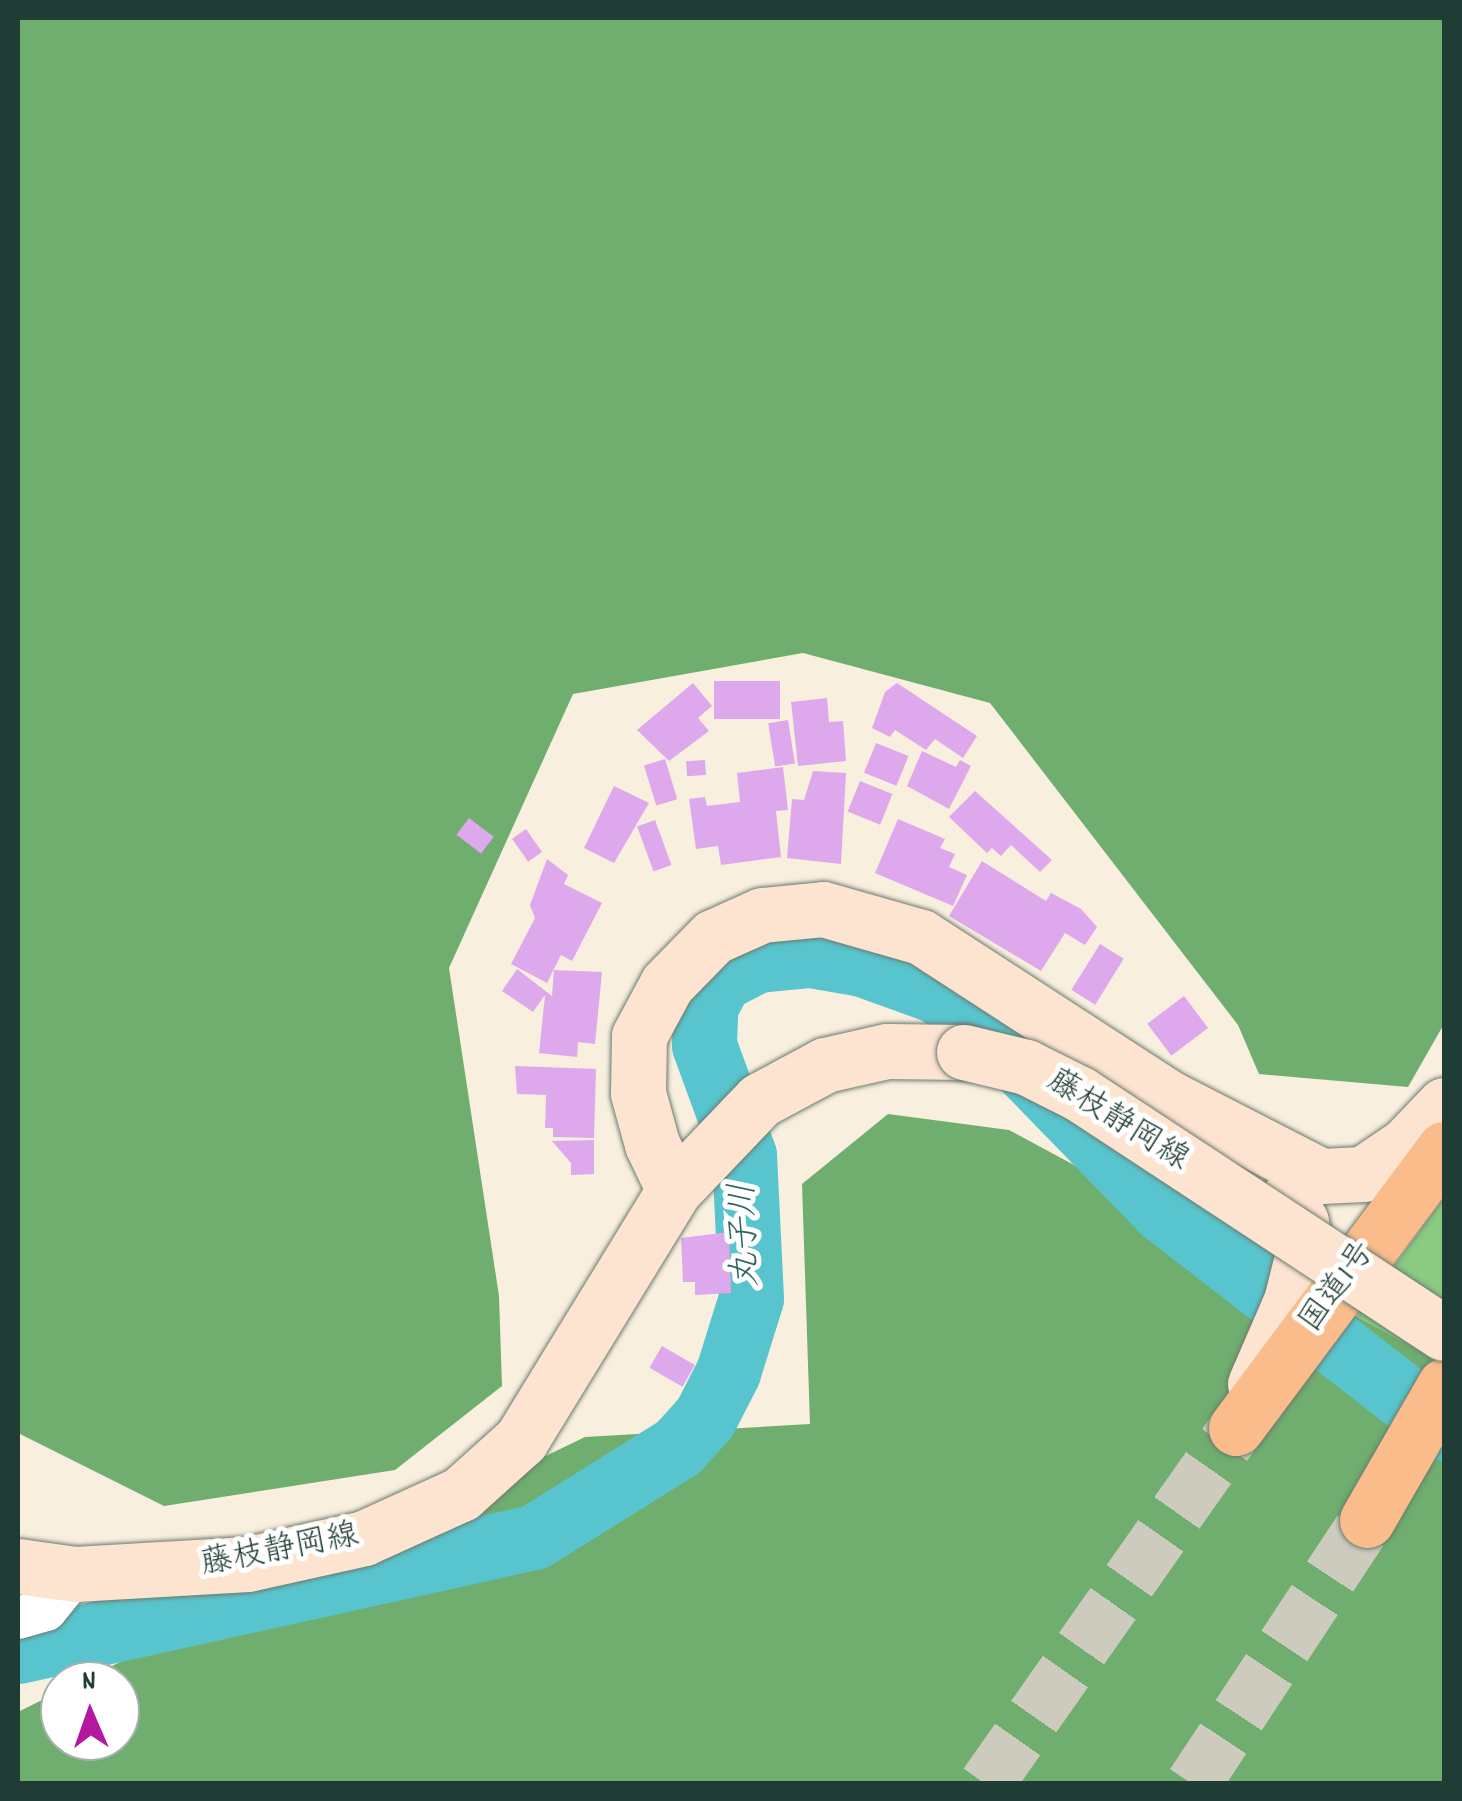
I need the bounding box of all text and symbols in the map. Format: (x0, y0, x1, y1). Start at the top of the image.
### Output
street label: 藤枝静岡線 (1039, 1063, 1195, 1181)
water label: 丸子川 (724, 1182, 770, 1288)
street label: 国道1号 (1293, 1235, 1385, 1341)
street label: 藤枝静岡線 (198, 1518, 362, 1586)
north arrow (40, 1661, 140, 1761)
text: N (81, 1663, 97, 1703)

